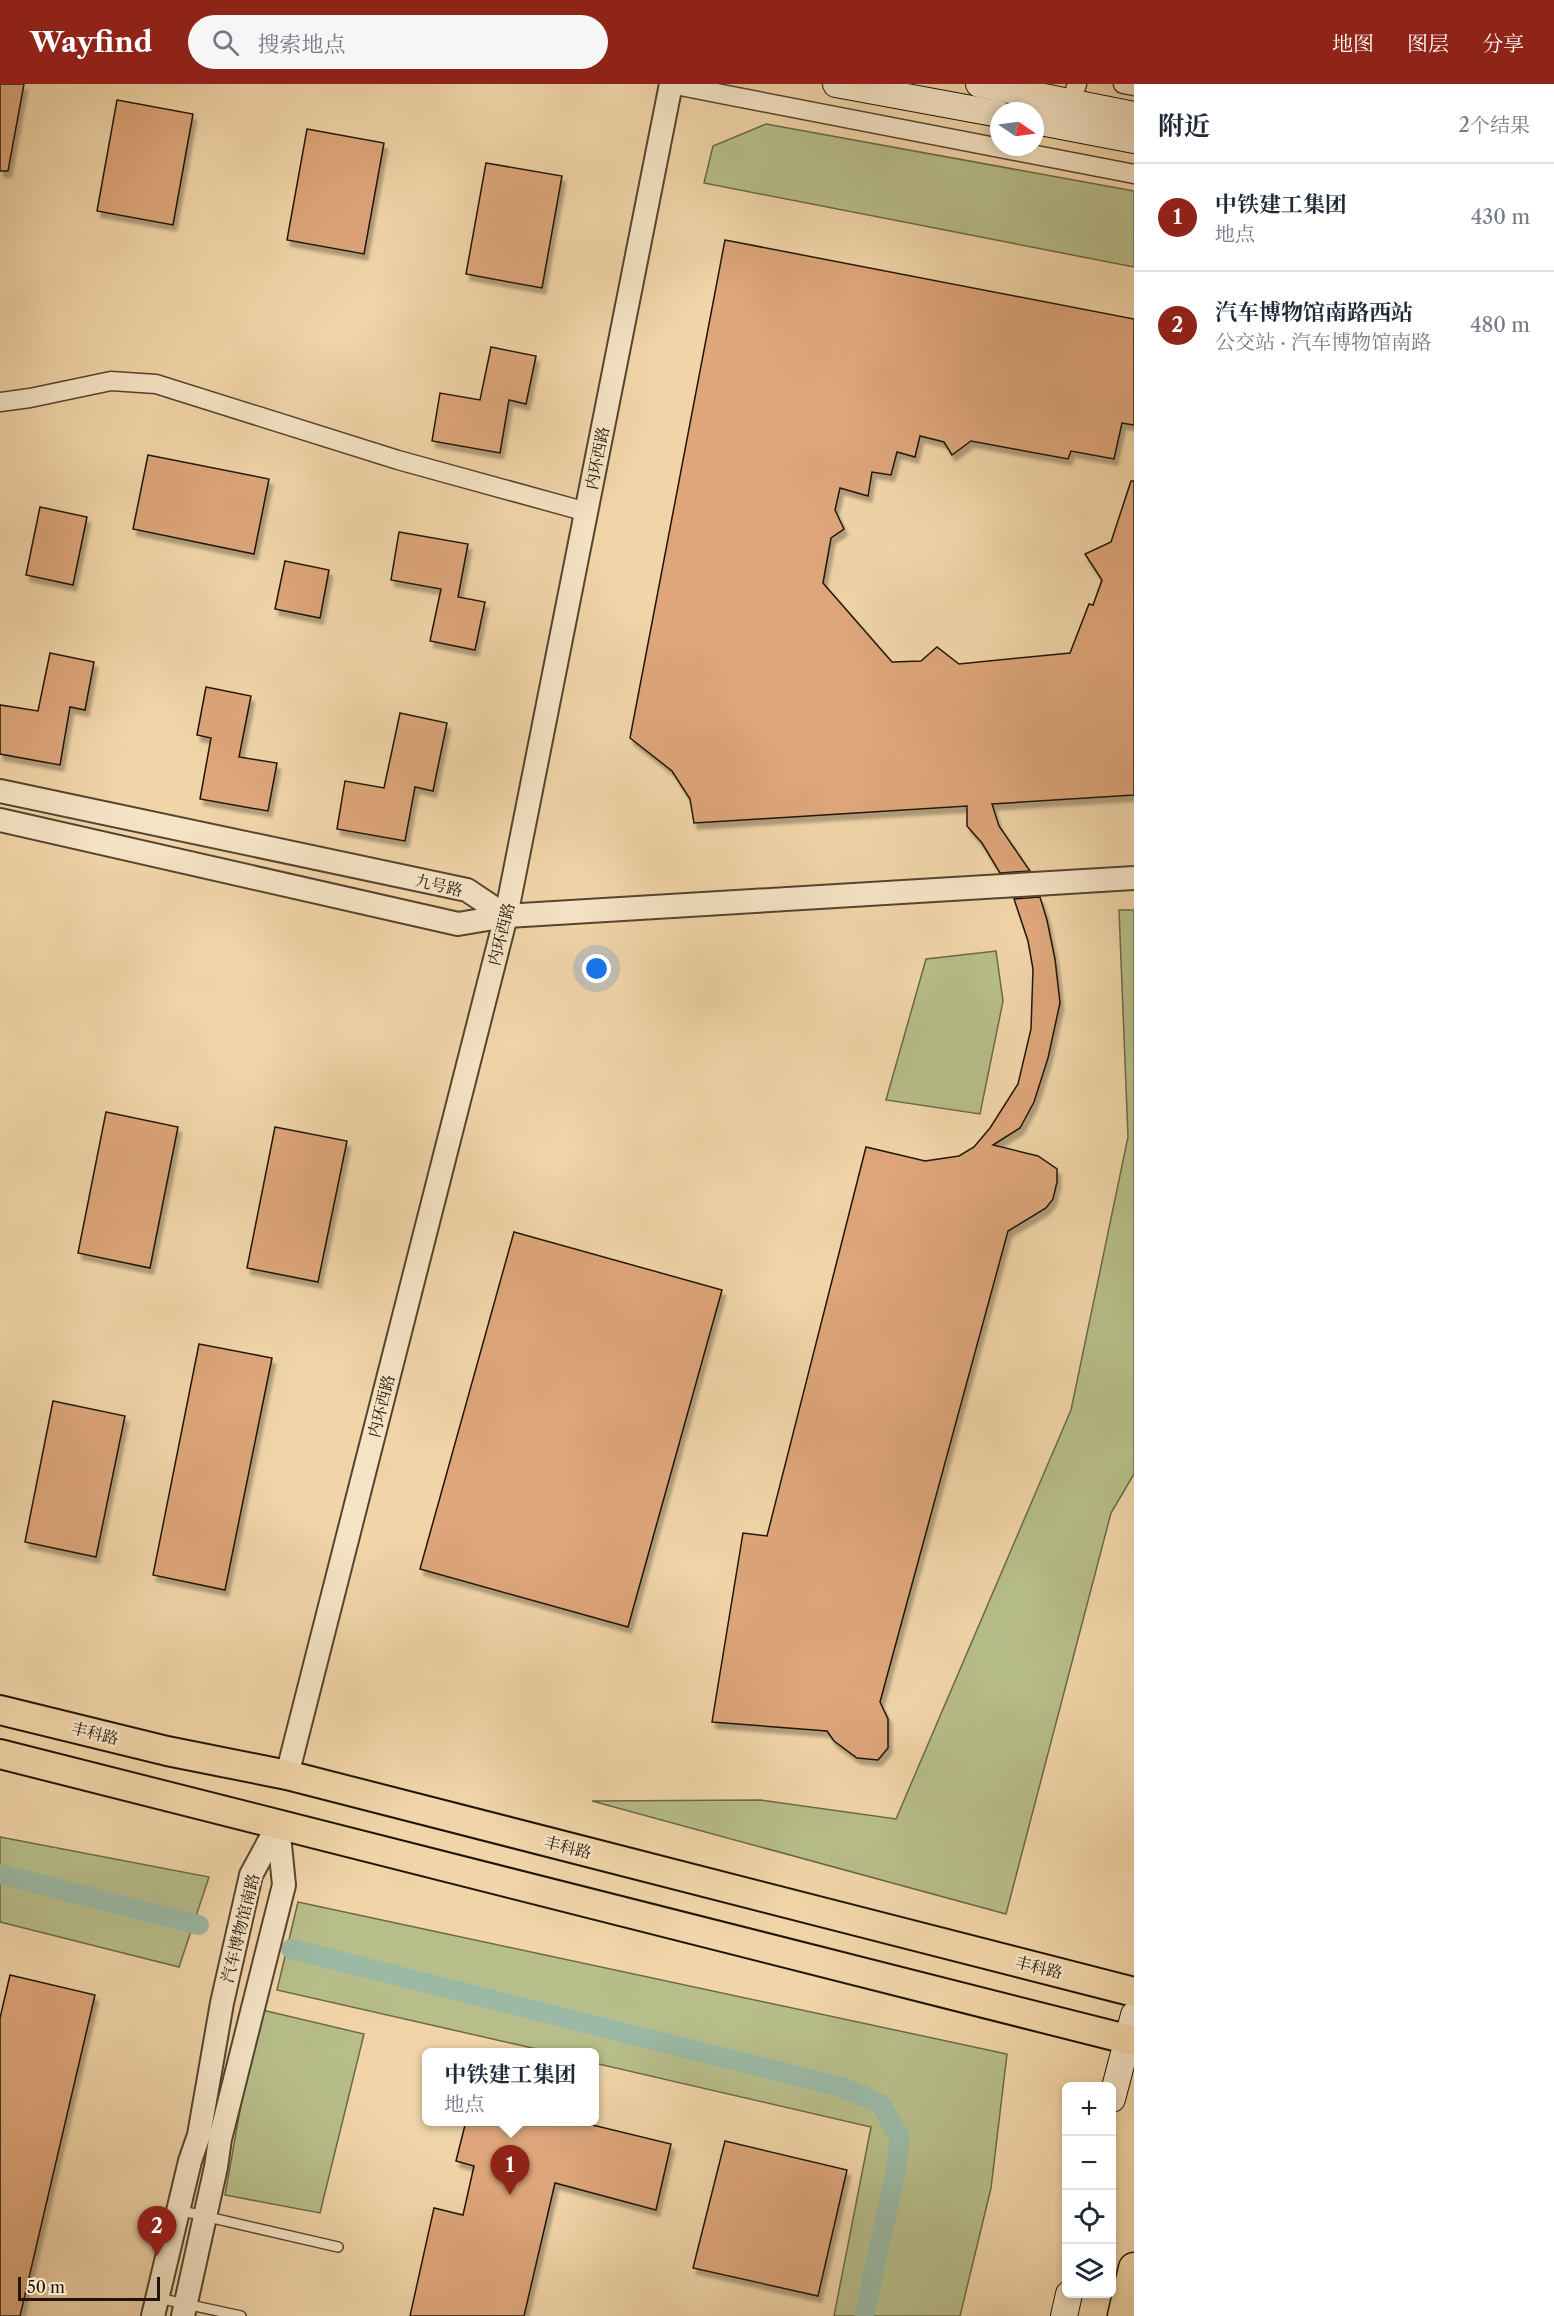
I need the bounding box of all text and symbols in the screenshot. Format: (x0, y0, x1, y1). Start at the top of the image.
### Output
search box (188, 15, 608, 69)
text: Wayfind (30, 25, 152, 59)
icon: search (209, 26, 242, 59)
text: 搜索地点 (257, 31, 345, 58)
text: 地图 (1332, 31, 1374, 56)
text: 图层 (1407, 31, 1449, 56)
text: 分享 (1482, 31, 1524, 56)
north arrow (990, 102, 1044, 156)
text: 附近 (1158, 110, 1210, 142)
text: 2个结果 (1459, 113, 1530, 137)
text: 中铁建工集团 (1215, 191, 1347, 218)
text: 1 (1173, 205, 1182, 229)
text: 430 m (1471, 205, 1530, 229)
text: 地点 (1215, 222, 1255, 246)
text: 汽车博物馆南路西站 (1215, 299, 1413, 326)
text: 2 (1172, 313, 1183, 337)
text: 480 m (1470, 313, 1530, 337)
text: 公交站 · 汽车博物馆南路 (1215, 330, 1431, 354)
street label: 内环西路 (581, 425, 613, 491)
street label: 九号路 (413, 870, 465, 900)
street label: 内环西路 (484, 901, 518, 967)
your location (582, 954, 611, 983)
street label: 内环西路 (364, 1373, 398, 1439)
street label: 丰科路 (69, 1717, 121, 1749)
street label: 丰科路 (542, 1831, 594, 1863)
street label: 汽车博物馆南路 (217, 1871, 263, 1985)
street label: 丰科路 (1013, 1951, 1065, 1983)
popup (422, 2048, 599, 2126)
text: 中铁建工集团 (444, 2061, 577, 2088)
map controls (1062, 2082, 1116, 2298)
button: + (1062, 2082, 1116, 2136)
text: 地点 (444, 2092, 484, 2116)
button: − (1062, 2136, 1116, 2190)
pin: 1 (490, 2146, 530, 2195)
button: locate (1062, 2190, 1116, 2244)
pin: 2 (138, 2206, 176, 2256)
button: layers (1062, 2244, 1116, 2298)
scale bar (18, 2274, 160, 2302)
text: 50 m (27, 2277, 65, 2297)

